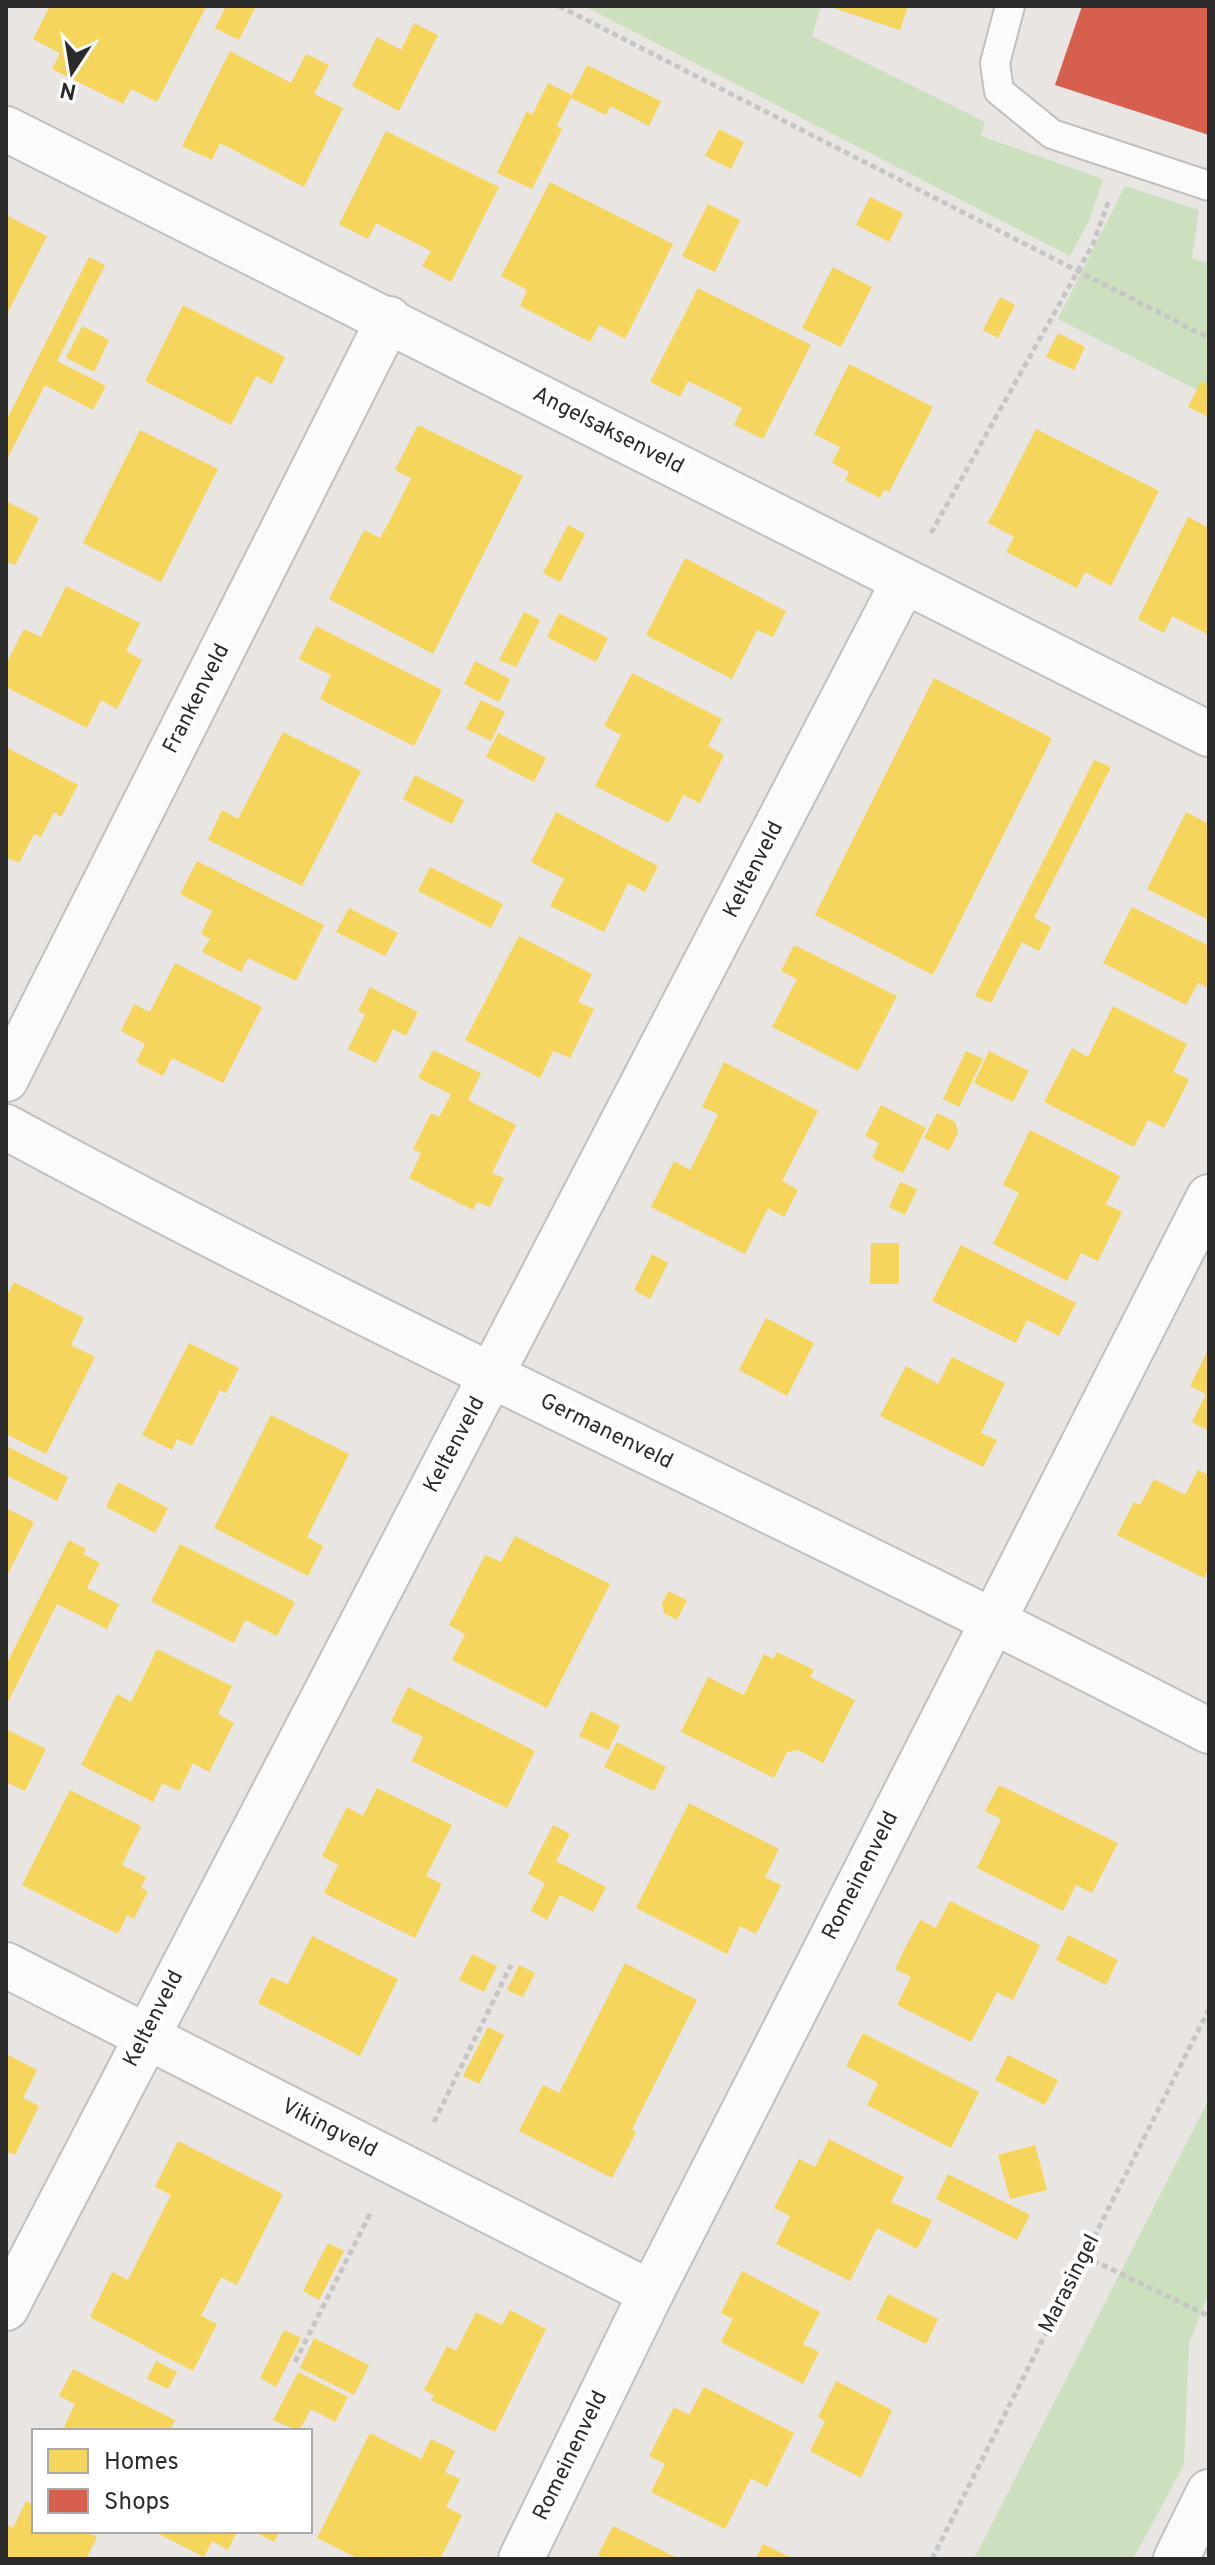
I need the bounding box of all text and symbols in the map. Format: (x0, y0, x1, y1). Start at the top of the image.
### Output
north arrow (32, 32, 112, 112)
text: N (58, 74, 79, 104)
street label: Angelsaksenveld (528, 381, 688, 481)
street label: Frankenveld (158, 640, 236, 758)
street label: Keltenveld (718, 817, 790, 923)
street label: Germanenveld (535, 1388, 677, 1476)
street label: Keltenveld (418, 1392, 492, 1498)
street label: Romeinenveld (817, 1807, 905, 1945)
street label: Keltenveld (118, 1966, 190, 2072)
street label: Vikingveld (277, 2093, 381, 2165)
street label: Marasingel (1034, 2230, 1106, 2338)
street label: Romeinenveld (528, 2387, 614, 2525)
legend (32, 2429, 312, 2533)
text: Homes (104, 2448, 179, 2478)
text: Shops (104, 2488, 170, 2518)

